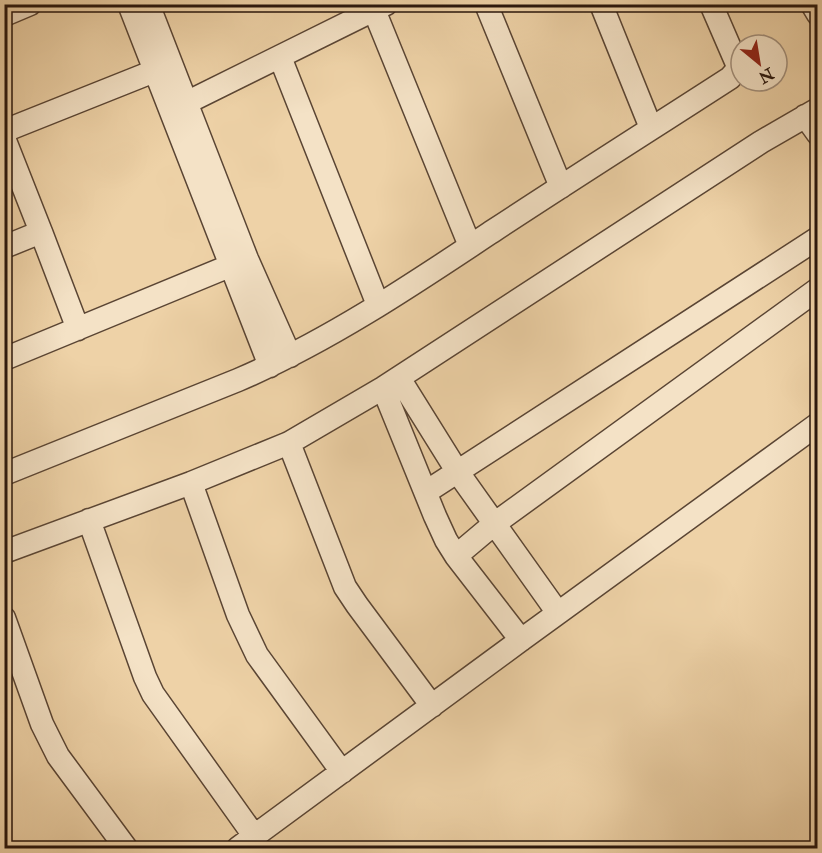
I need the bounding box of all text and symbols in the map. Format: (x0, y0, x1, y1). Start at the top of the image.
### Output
north arrow (729, 33, 789, 93)
text: N (754, 62, 778, 88)

